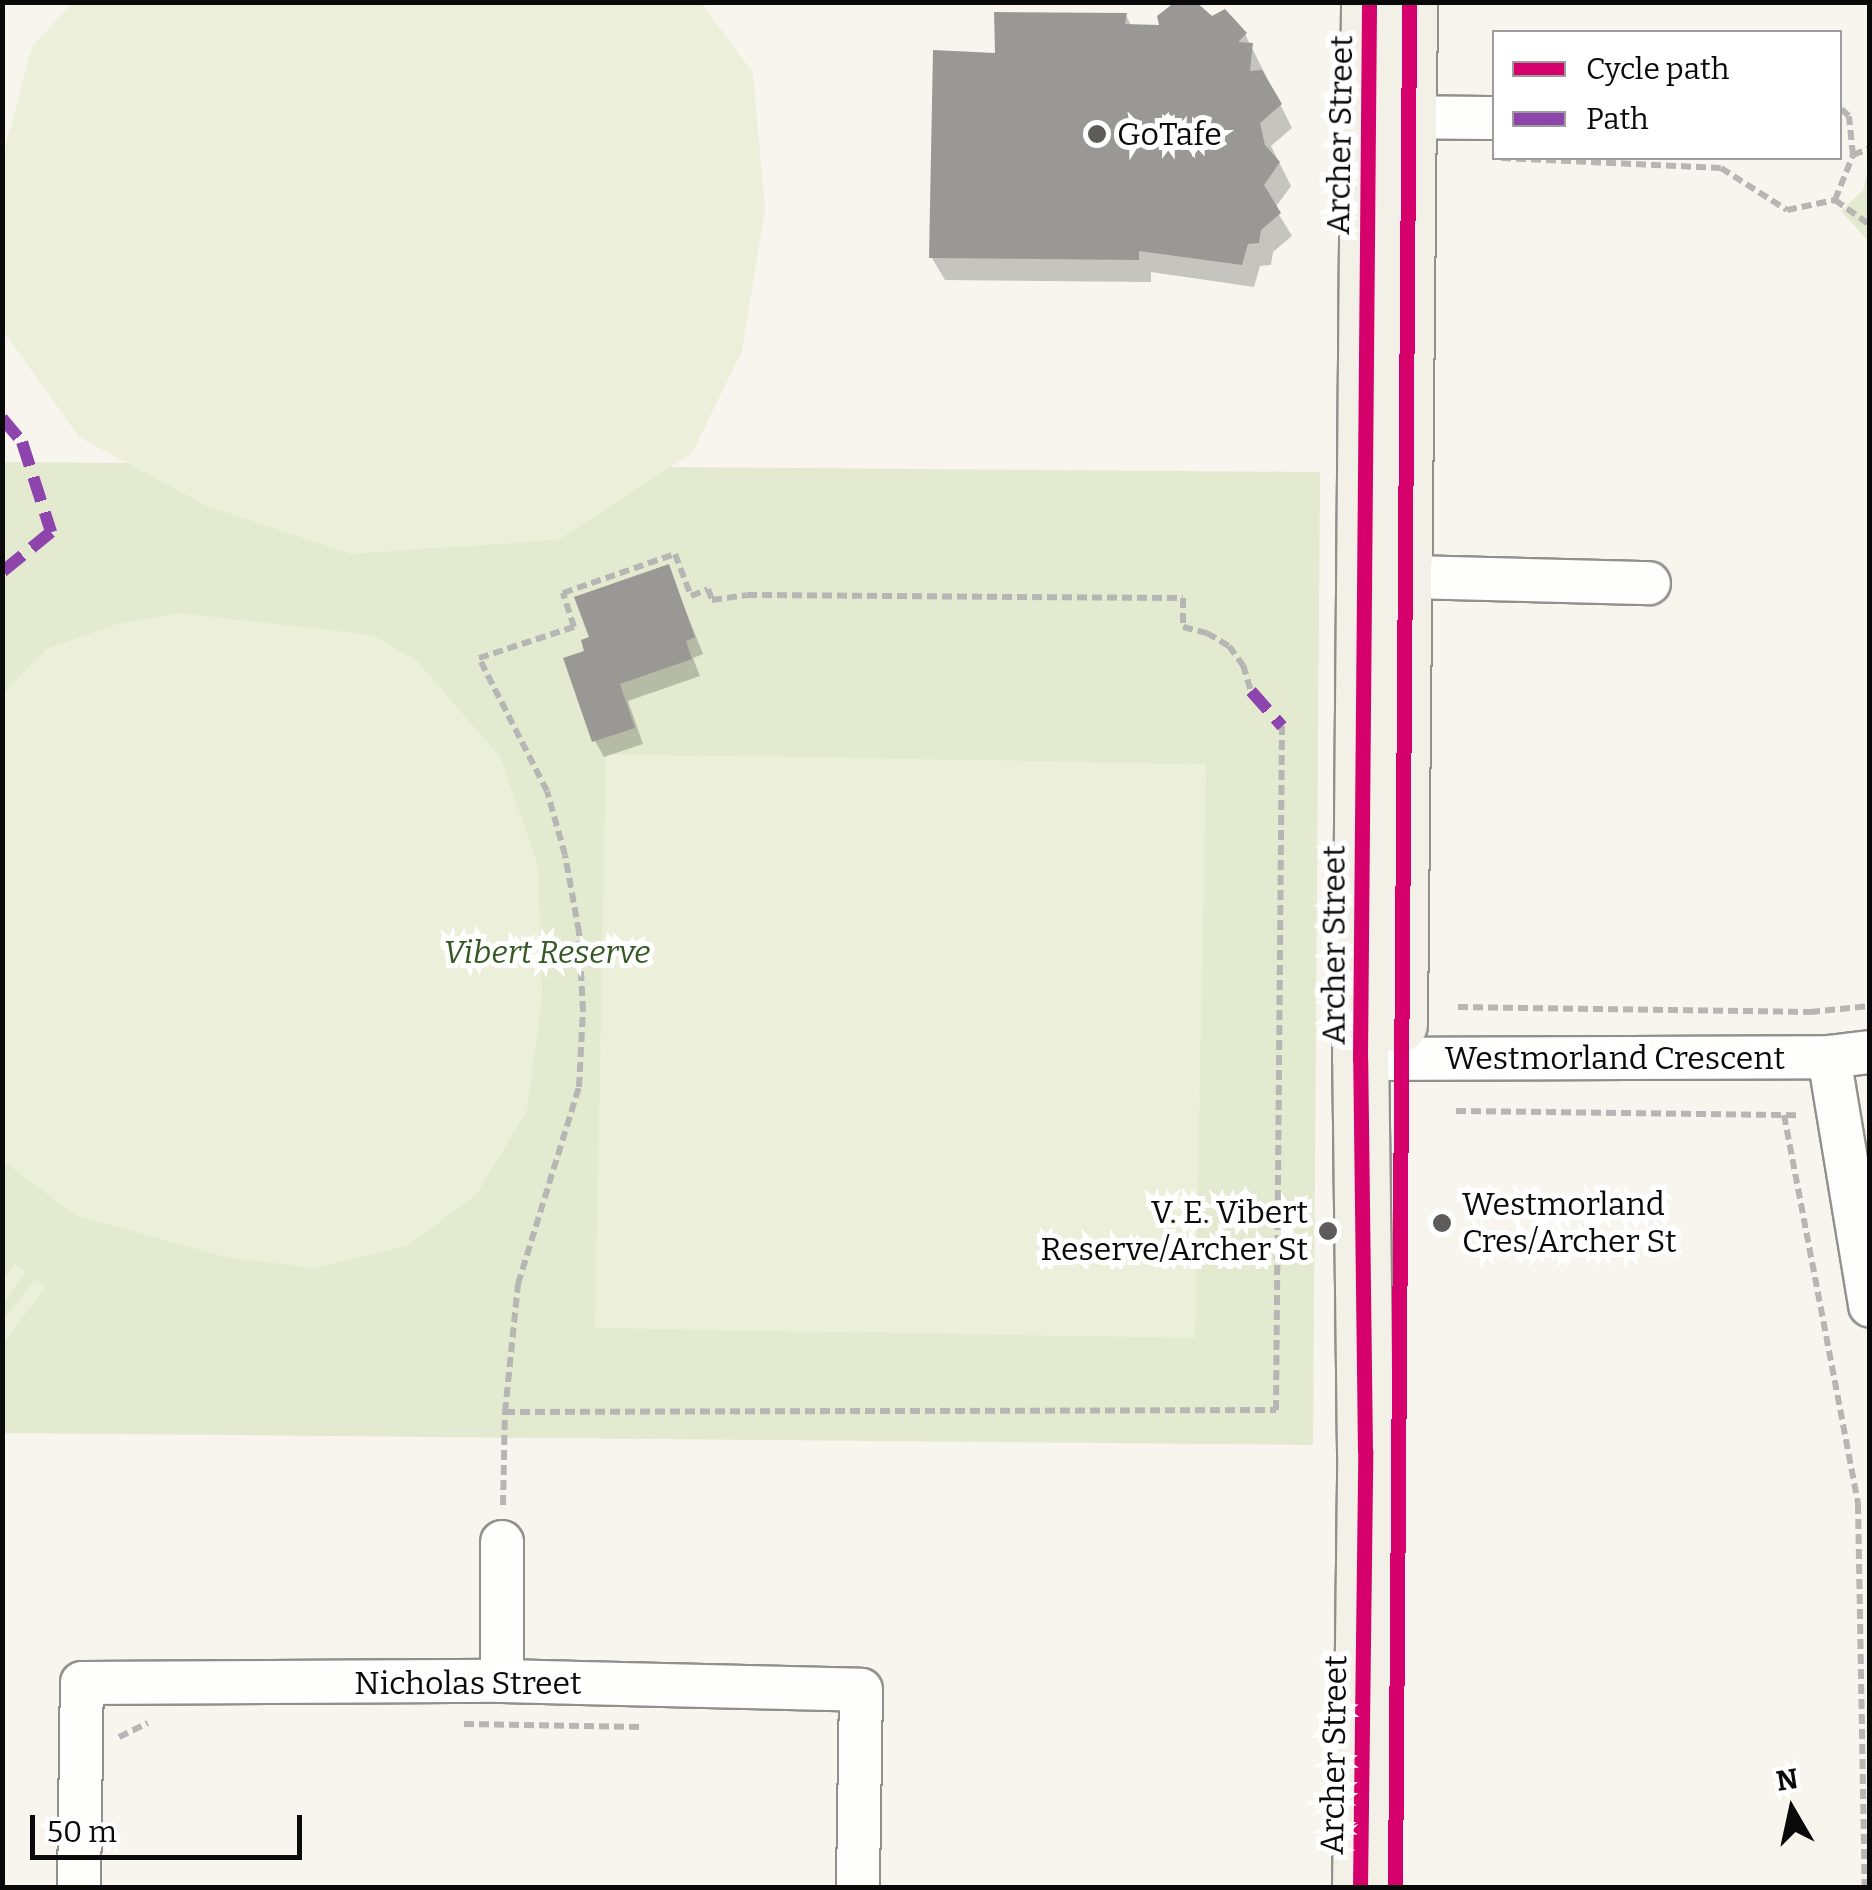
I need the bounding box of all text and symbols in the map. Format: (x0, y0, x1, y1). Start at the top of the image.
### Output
legend (1492, 30, 1842, 160)
street label: Archer Street (1319, 35, 1361, 235)
text: Cycle path (1586, 51, 1729, 87)
text: Path (1586, 101, 1649, 137)
place label: GoTafe (1117, 115, 1222, 153)
marker: GoTafe (1086, 123, 1108, 145)
street label: Archer Street (1315, 845, 1353, 1045)
park label: Vibert Reserve (444, 933, 650, 971)
street label: Westmorland Crescent (1445, 1039, 1785, 1077)
place label: Westmorland Cres/Archer St (1462, 1186, 1677, 1261)
place label: V. E. Vibert Reserve/Archer St (1041, 1194, 1308, 1269)
marker: Westmorland Cres/Archer St (1431, 1212, 1453, 1234)
marker: V. E. Vibert Reserve/Archer St (1317, 1220, 1339, 1242)
street label: Archer Street (1313, 1655, 1355, 1855)
street label: Nicholas Street (354, 1664, 582, 1702)
north arrow (1742, 1760, 1842, 1860)
text: N (1774, 1762, 1800, 1798)
scale bar (35, 1795, 308, 1857)
text: 50 m (47, 1814, 117, 1850)

